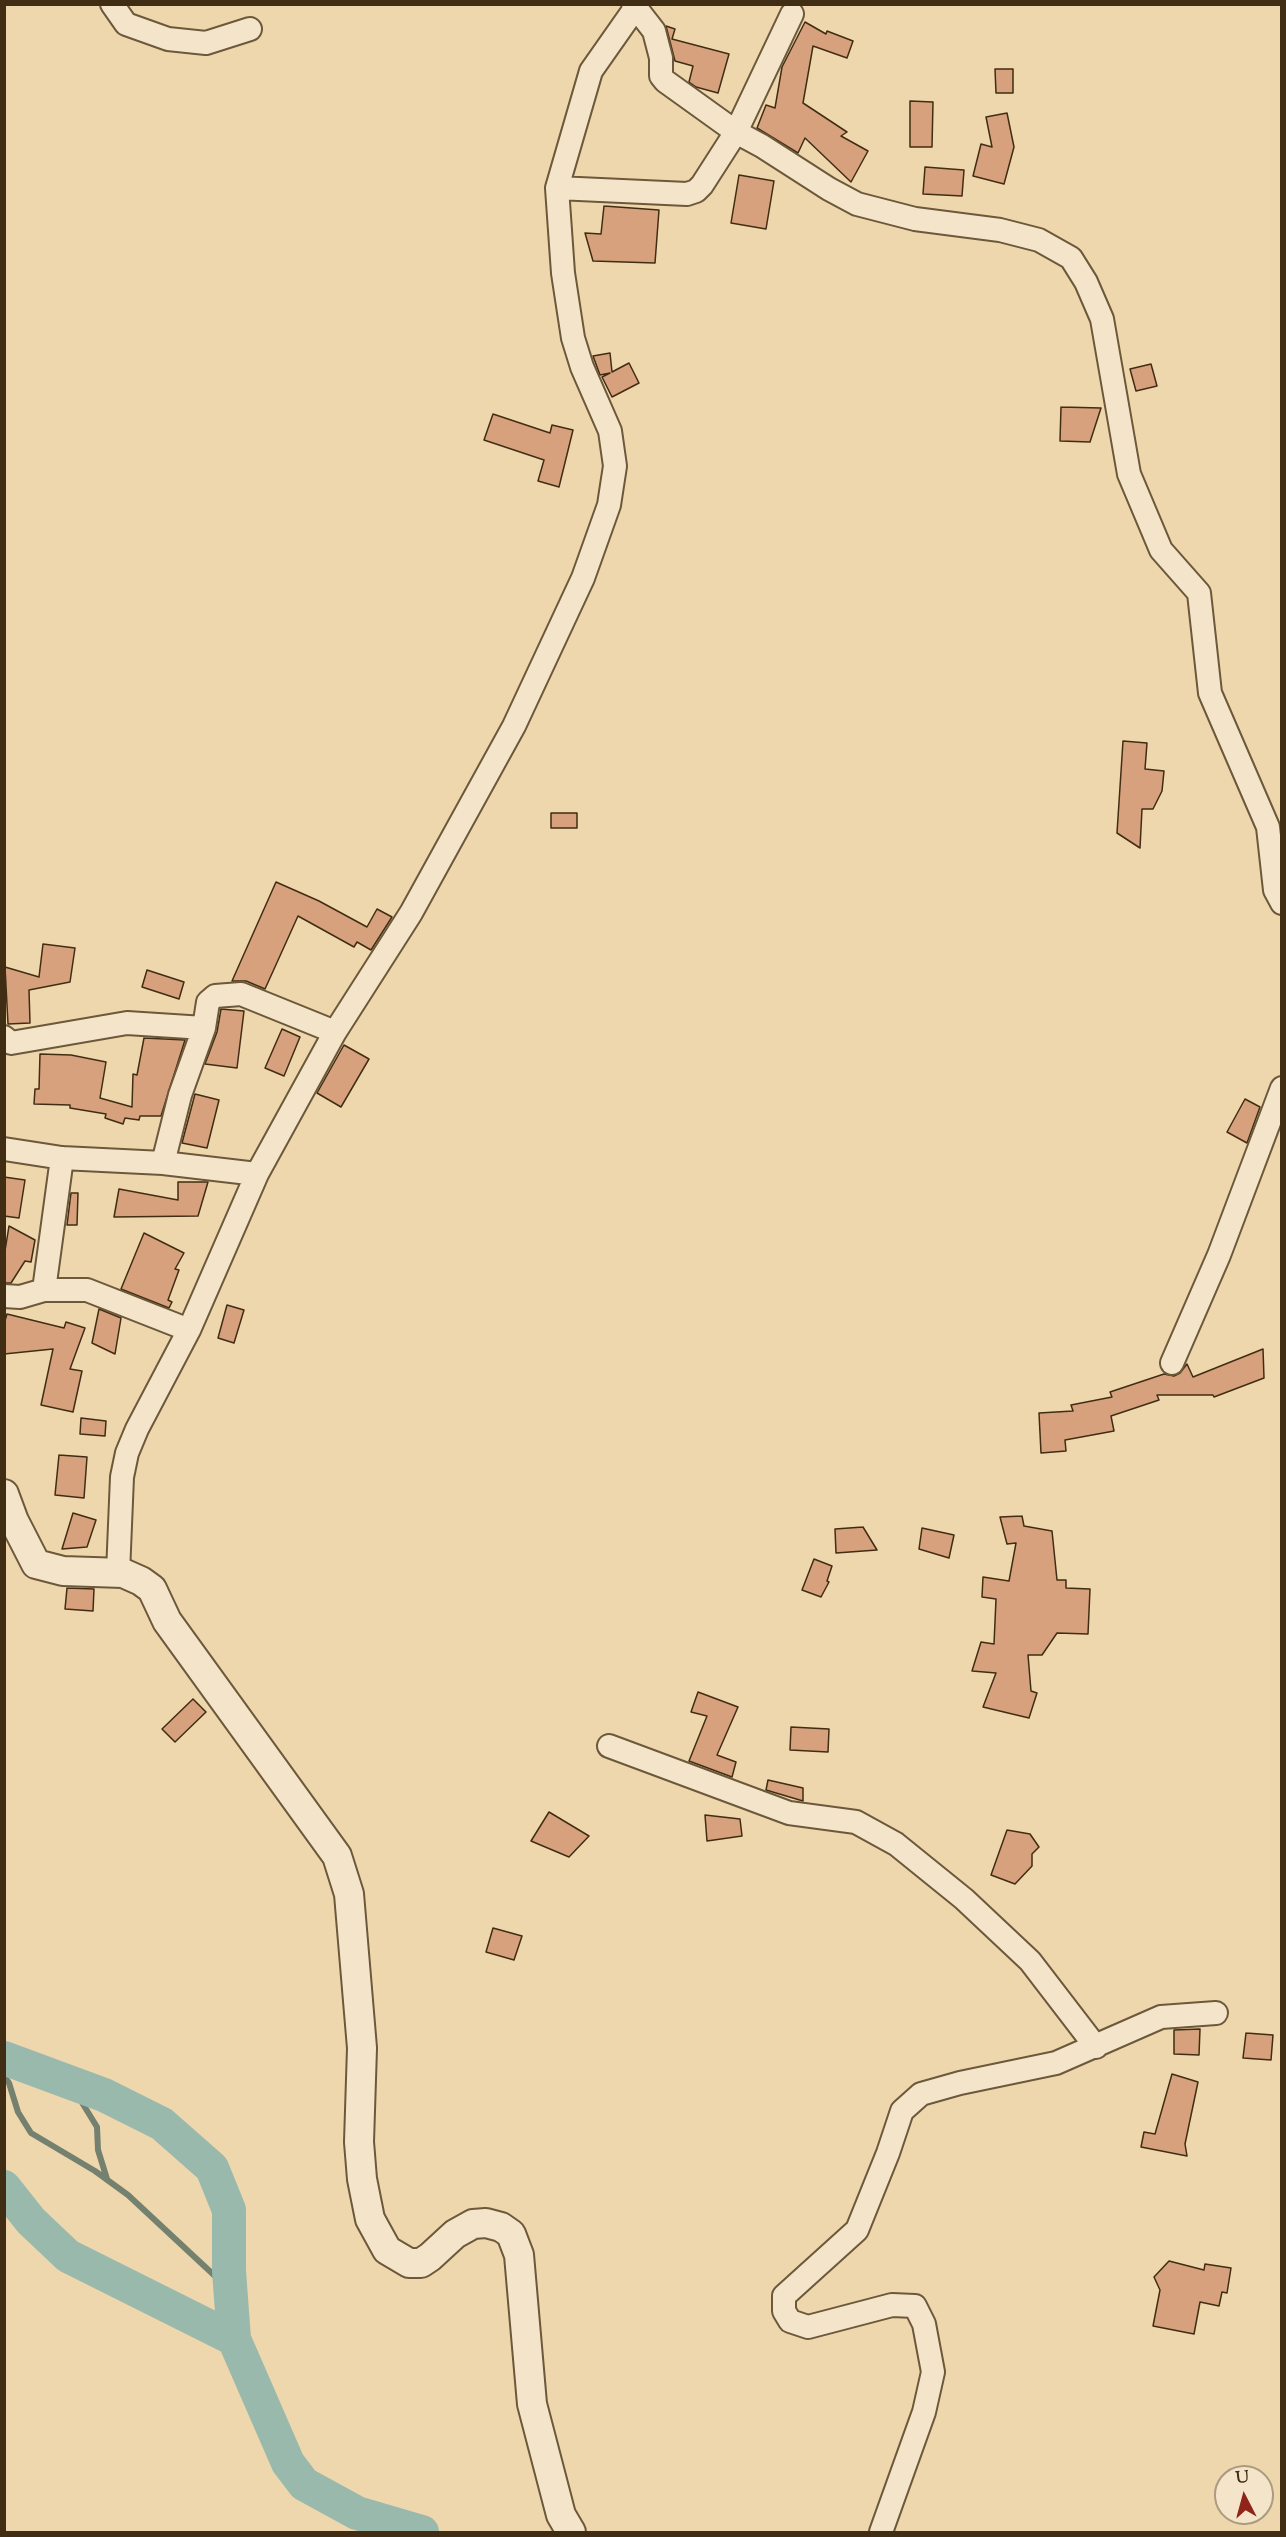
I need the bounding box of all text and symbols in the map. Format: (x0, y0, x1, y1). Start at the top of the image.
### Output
north arrow (1214, 2465, 1274, 2525)
text: U (1235, 2466, 1250, 2491)

